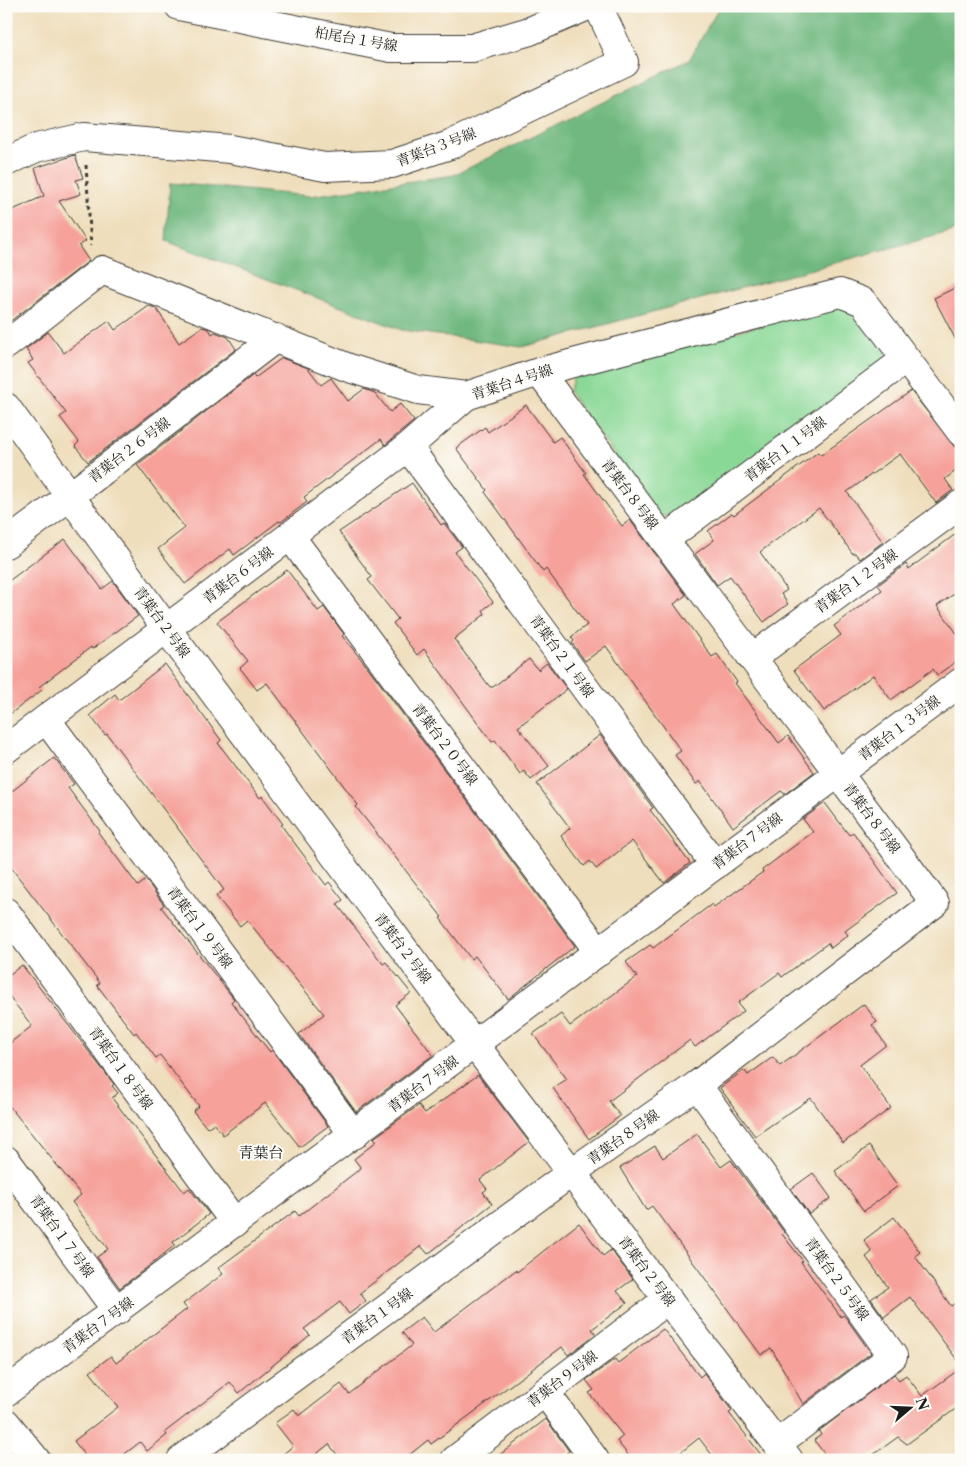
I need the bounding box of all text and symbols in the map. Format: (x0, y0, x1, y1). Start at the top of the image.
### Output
street label: 柏尾台１号線 (313, 23, 399, 55)
street label: 青葉台３号線 (394, 124, 478, 170)
street label: 青葉台４号線 (469, 360, 555, 404)
street label: 青葉台１１号線 (740, 412, 830, 486)
street label: 青葉台２６号線 (84, 413, 174, 487)
street label: 青葉台８号線 (598, 455, 662, 533)
street label: 青葉台６号線 (199, 543, 277, 607)
street label: 青葉台１２号線 (811, 545, 901, 617)
street label: 青葉台２号線 (130, 583, 194, 661)
street label: 青葉台２１号線 (526, 611, 598, 701)
street label: 青葉台１３号線 (854, 691, 944, 765)
street label: 青葉台２０号線 (408, 699, 482, 789)
street label: 青葉台８号線 (840, 779, 904, 857)
street label: 青葉台７号線 (708, 809, 786, 873)
street label: 青葉台１９号線 (163, 882, 237, 972)
street label: 青葉台２号線 (371, 909, 435, 987)
street label: 青葉台１８号線 (85, 1023, 157, 1113)
street label: 青葉台７号線 (384, 1052, 462, 1116)
street label: 青葉台８号線 (583, 1106, 663, 1168)
district label: 青葉台 (238, 1143, 284, 1162)
street label: 青葉台１７号線 (26, 1191, 98, 1281)
street label: 青葉台２号線 (615, 1232, 679, 1310)
street label: 青葉台２５号線 (801, 1234, 873, 1324)
street label: 青葉台１号線 (338, 1284, 416, 1348)
street label: 青葉台７号線 (59, 1293, 137, 1357)
street label: 青葉台９号線 (523, 1347, 601, 1411)
north arrow (884, 1384, 934, 1434)
text: N (912, 1395, 933, 1412)

